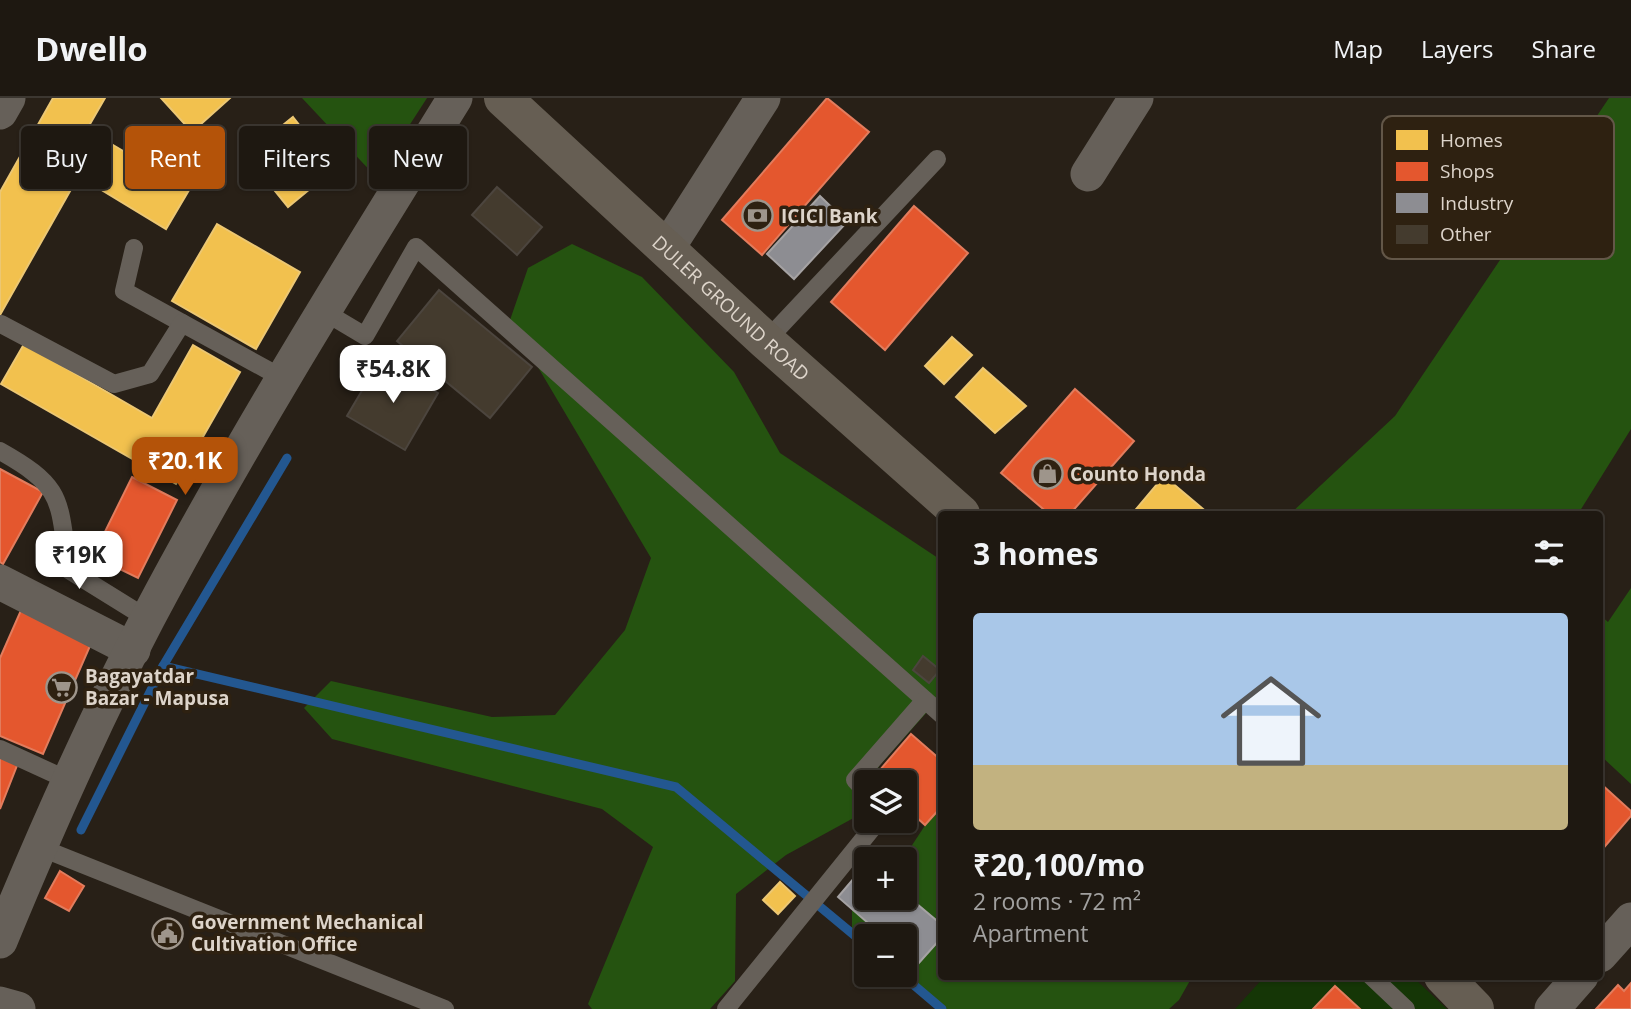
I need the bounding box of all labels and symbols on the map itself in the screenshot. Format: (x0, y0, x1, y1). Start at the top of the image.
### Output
legend (1382, 116, 1614, 259)
text: Homes (1440, 127, 1503, 153)
text: Shops (1440, 158, 1494, 184)
text: Industry (1440, 190, 1514, 216)
bank icon: ICICI Bank (741, 199, 775, 233)
place label: ICICI Bank (781, 203, 878, 229)
text: Other (1440, 221, 1492, 247)
street label: DULER GROUND ROAD (647, 229, 815, 387)
pin: ₹54.8K (336, 345, 450, 405)
pin: ₹20.1K (128, 438, 242, 497)
shop icon: Counto Honda (1030, 457, 1064, 491)
place label: Counto Honda (1070, 461, 1206, 487)
pin: ₹19K (38, 532, 120, 591)
place label: Bagayatdar Bazar - Mapusa (85, 663, 229, 711)
supermarket icon: Bagayatdar Bazar - Mapusa (45, 670, 79, 704)
place label: Government Mechanical Cultivation Office (191, 909, 423, 957)
public building icon: Government Mechanical Cultivation Office (151, 916, 185, 950)

